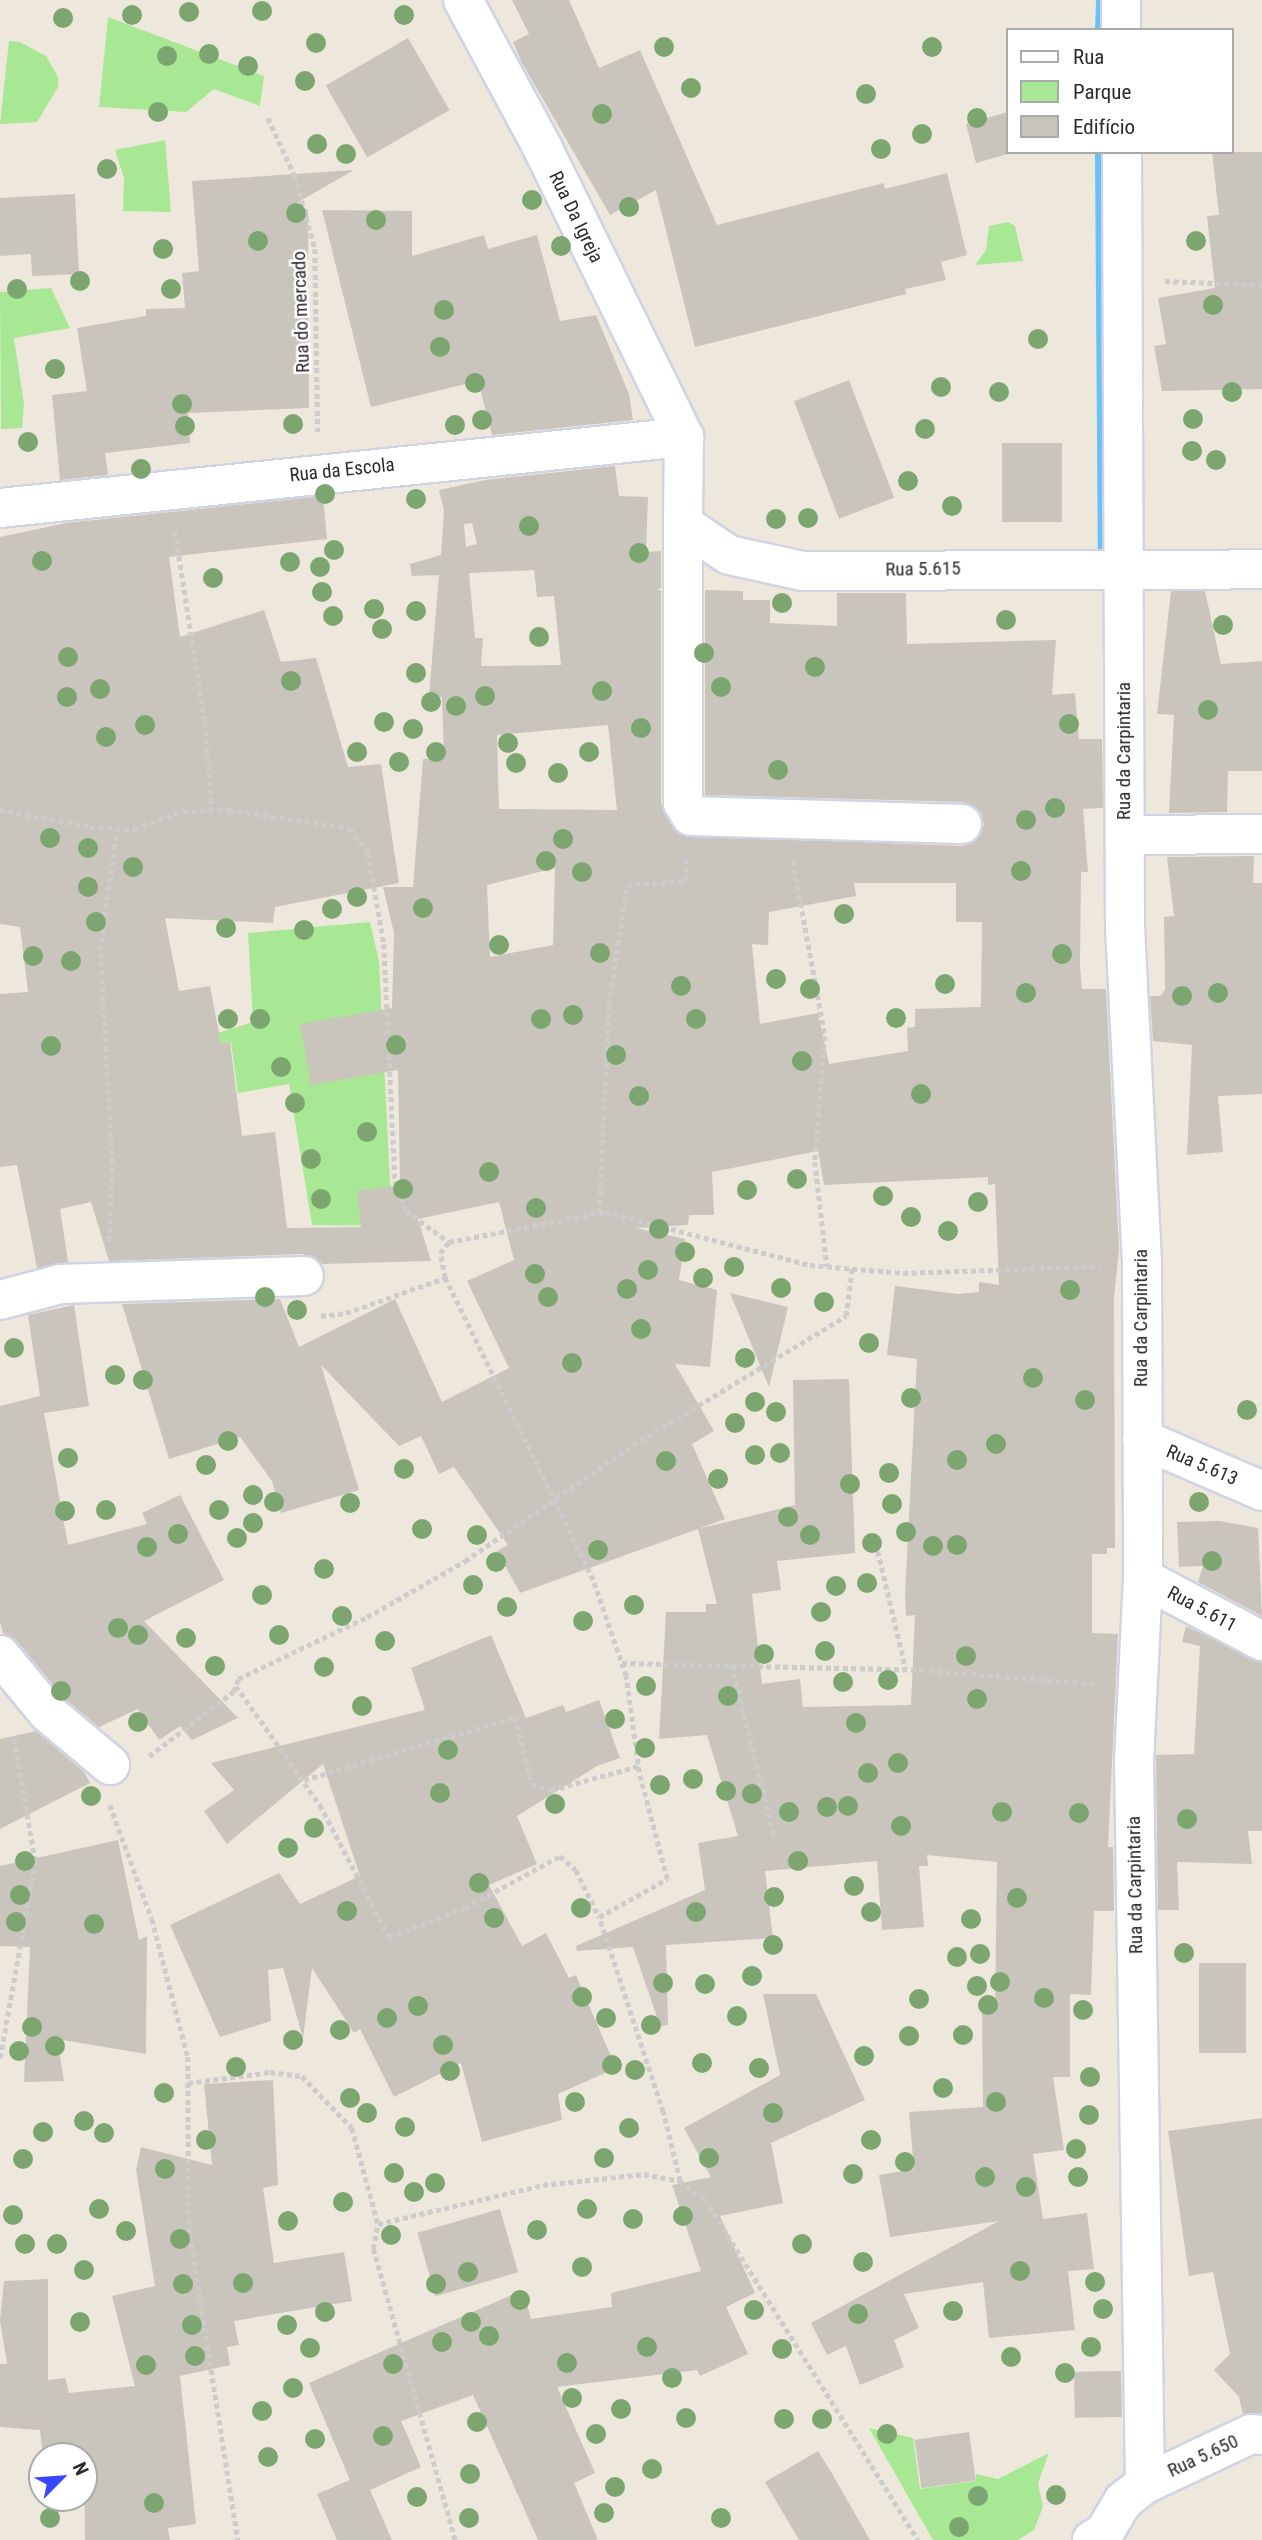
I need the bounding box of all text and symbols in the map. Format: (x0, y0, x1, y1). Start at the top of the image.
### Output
legend (1006, 28, 1234, 154)
text: Rua (1073, 45, 1104, 69)
text: Parque (1073, 80, 1131, 104)
text: Edifício (1073, 115, 1135, 139)
street label: Rua Da Igreja (544, 167, 608, 267)
street label: Rua do mercado (287, 251, 315, 373)
street label: Rua da Escola (288, 453, 396, 487)
street label: Rua 5.615 (885, 557, 961, 581)
street label: Rua da Carpintaria (1113, 682, 1135, 820)
street label: Rua da Carpintaria (1130, 1249, 1152, 1387)
street label: Rua 5.613 (1163, 1440, 1241, 1490)
street label: Rua 5.611 (1163, 1581, 1241, 1637)
street label: Rua da Carpintaria (1122, 1816, 1148, 1954)
street label: Rua 5.650 (1164, 2430, 1242, 2482)
north arrow (28, 2442, 98, 2512)
text: N (68, 2459, 94, 2479)

